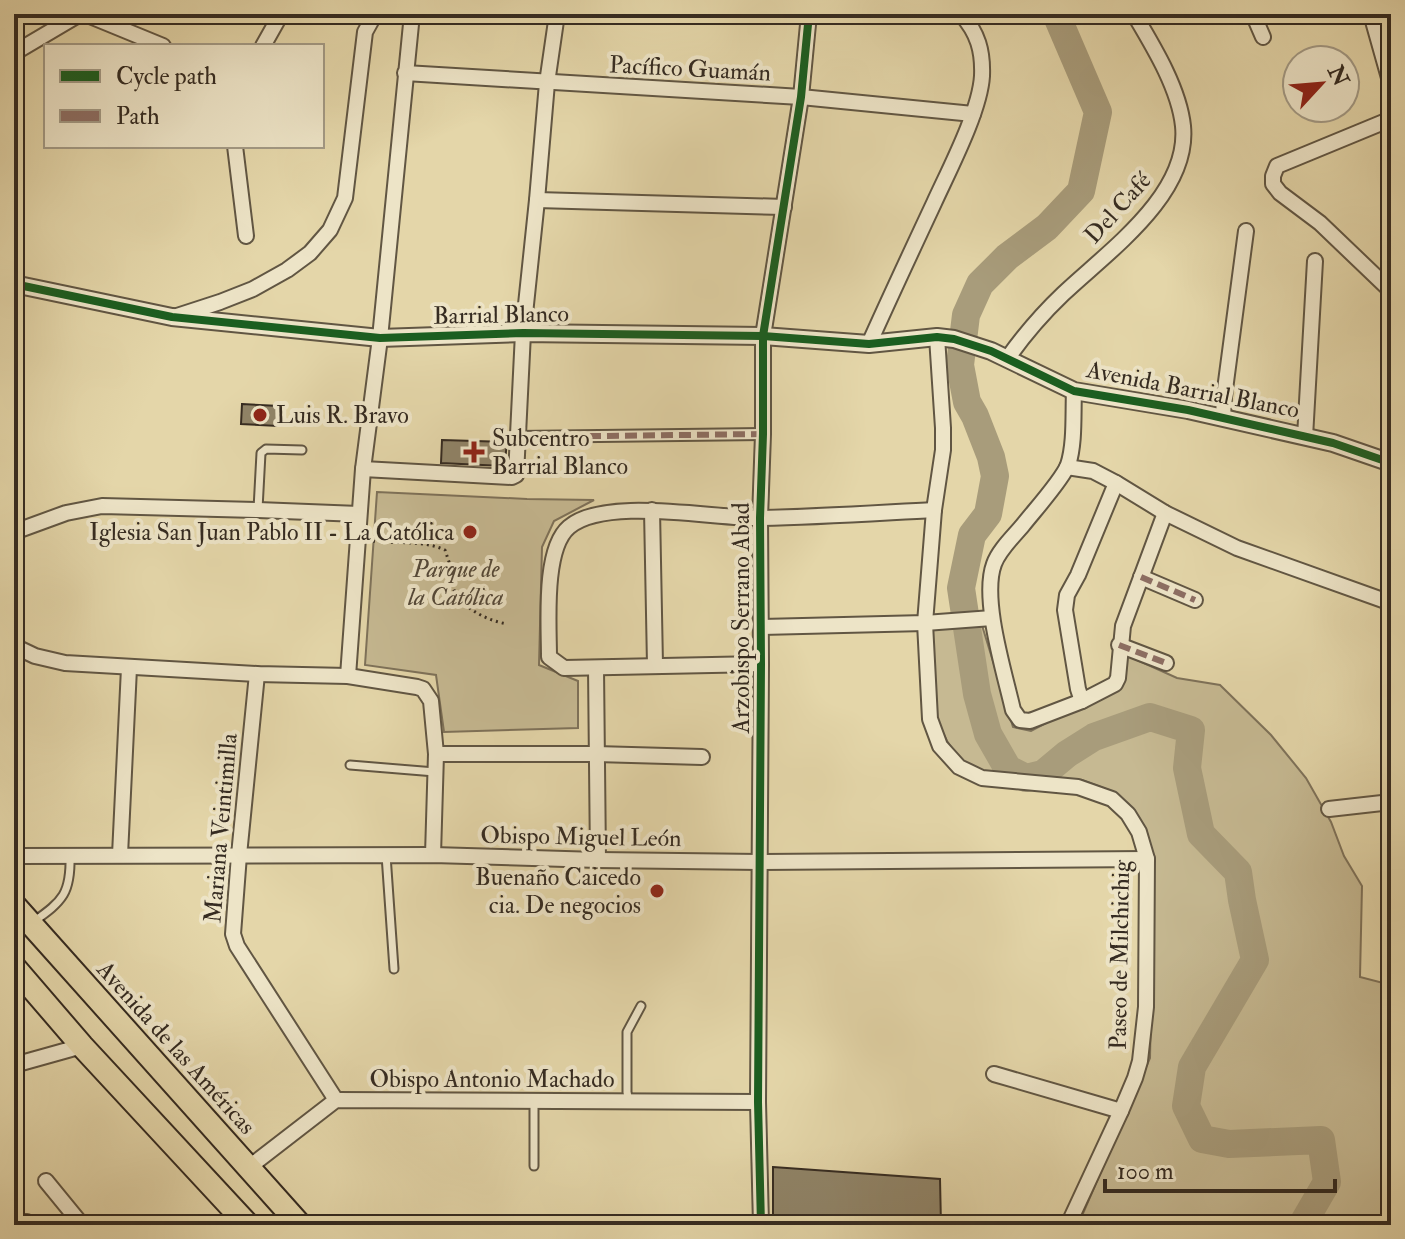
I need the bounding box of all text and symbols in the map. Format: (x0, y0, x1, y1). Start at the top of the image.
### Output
legend (44, 44, 324, 148)
north arrow (1281, 44, 1361, 124)
street label: Pacífico Guamán (608, 49, 772, 89)
text: N (1321, 60, 1355, 91)
text: Cycle path (116, 61, 217, 92)
text: Path (116, 101, 160, 132)
street label: Del Café (1078, 165, 1159, 250)
street label: Barrial Blanco (433, 298, 569, 332)
street label: Avenida Barrial Blanco (1083, 354, 1302, 426)
place label: Luis R. Bravo (276, 400, 409, 431)
marker: Luis R. Bravo (251, 406, 269, 424)
place label: Subcentro Barrial Blanco (492, 423, 628, 482)
marker: Subcentro Barrial Blanco (463, 441, 485, 463)
street label: Arzobispo Serrano Abad (726, 502, 757, 735)
place label: Iglesia San Juan Pablo II - La Católica (89, 517, 455, 548)
marker: Iglesia San Juan Pablo II - La Católica (461, 523, 479, 541)
park label: Parque de la Católica (407, 554, 504, 613)
street label: Mariana Veintimilla (197, 731, 245, 924)
street label: Obispo Miguel León (480, 820, 682, 854)
street label: Paseo de Milchichig (1103, 859, 1137, 1050)
place label: Buenaño Caicedo cia. De negocios (475, 862, 641, 921)
marker: Buenaño Caicedo cia. De negocios (648, 882, 666, 900)
street label: Avenida de las Américas (89, 954, 262, 1141)
street label: Obispo Antonio Machado (370, 1064, 615, 1095)
scale bar (1105, 1143, 1335, 1193)
text: 100 m (1117, 1156, 1174, 1187)

